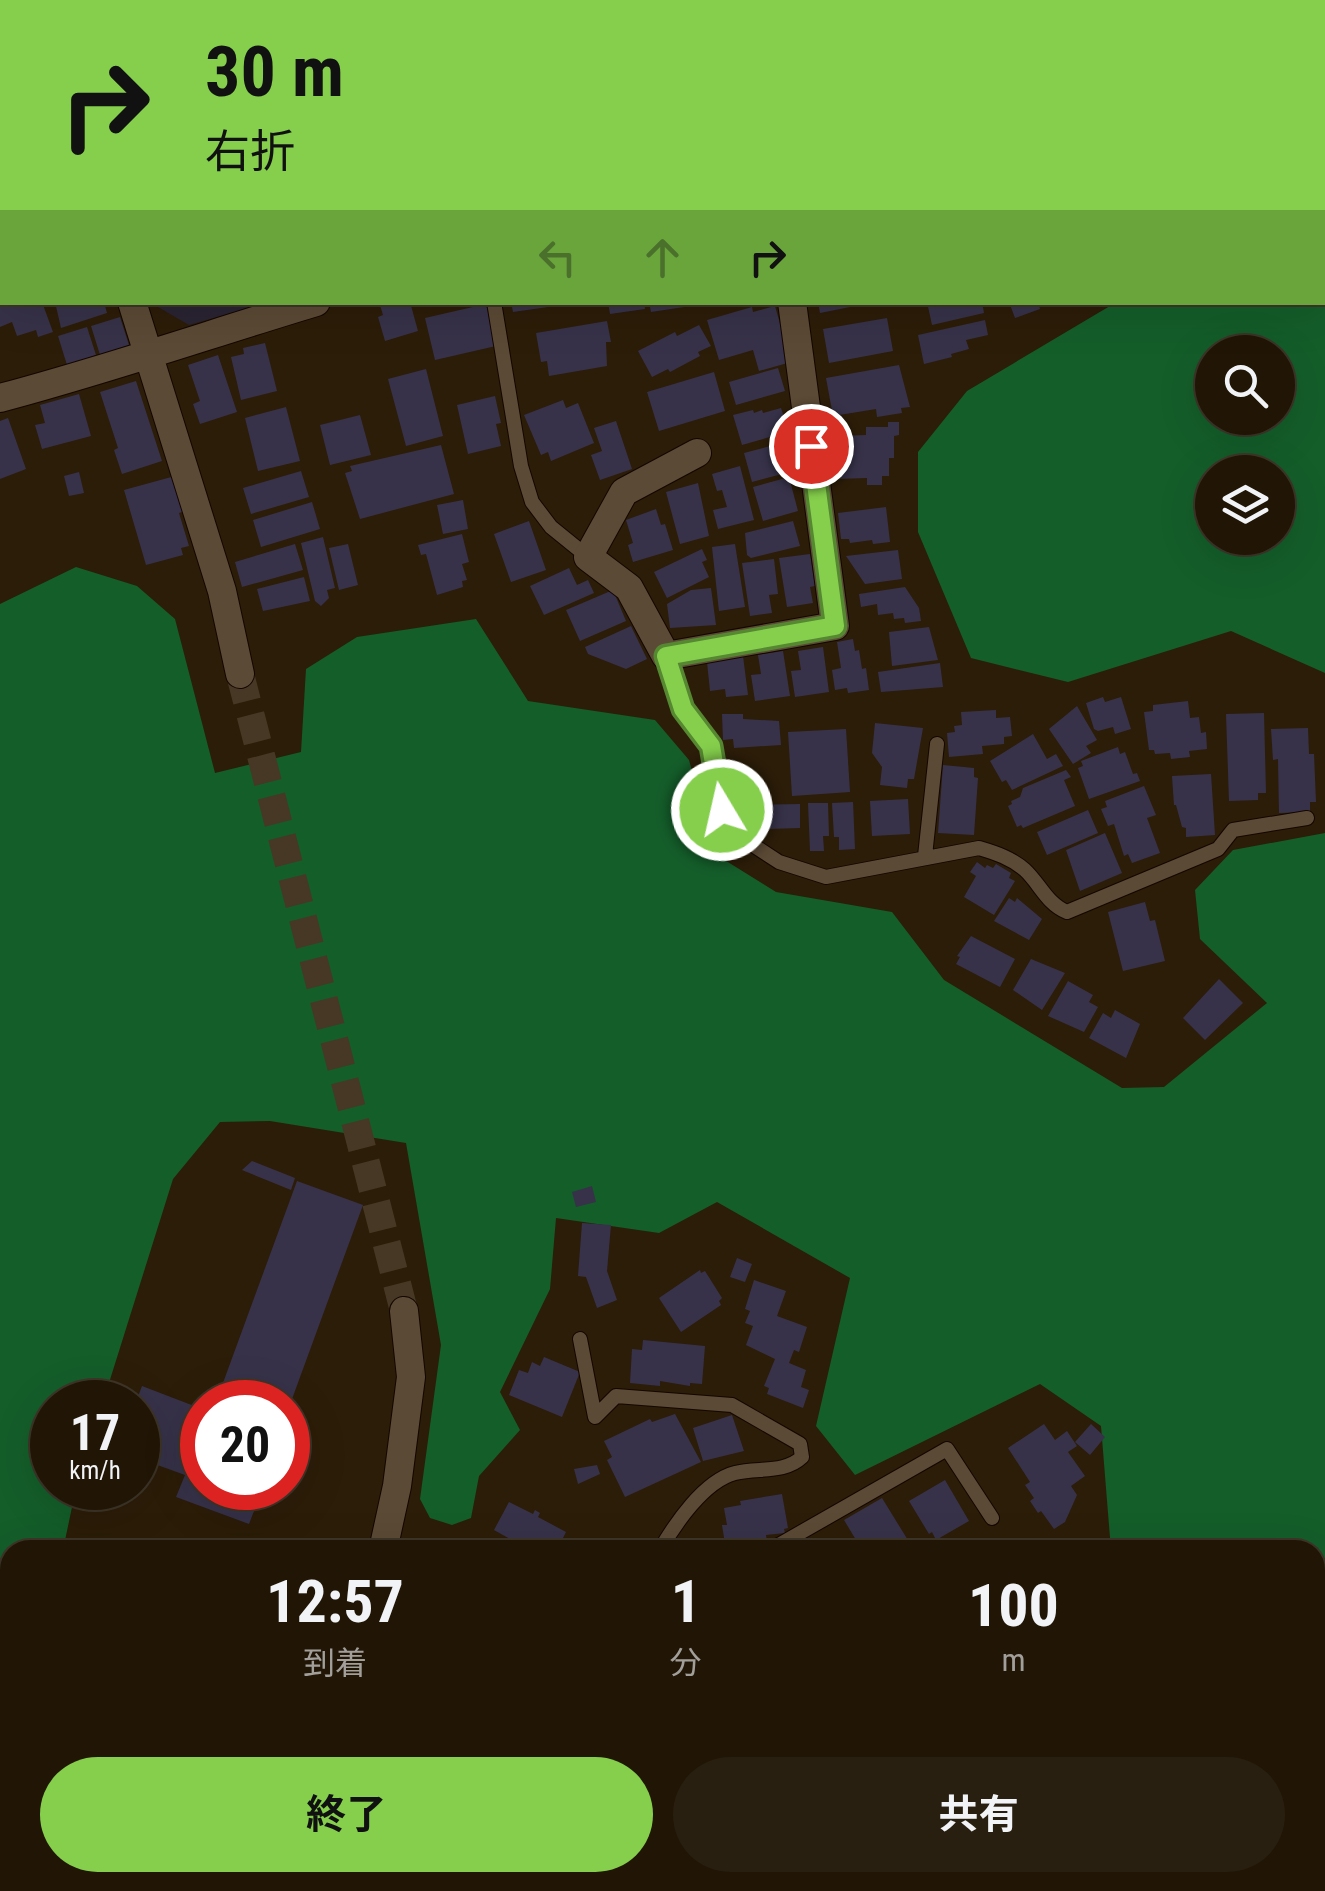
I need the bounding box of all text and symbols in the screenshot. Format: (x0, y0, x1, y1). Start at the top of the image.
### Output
text: 30 m (205, 31, 344, 113)
icon: right (40, 40, 170, 170)
text: 右折 (205, 125, 295, 178)
icon: left (530, 230, 585, 285)
icon: ahead (635, 230, 690, 285)
icon: right (740, 230, 795, 285)
map controls (1195, 335, 1295, 555)
button: search (1195, 335, 1295, 435)
pin (769, 404, 854, 489)
icon: arrive (784, 419, 839, 474)
button: layers (1195, 455, 1295, 555)
position arrow (670, 758, 774, 862)
speed limit sign: 20 (180, 1380, 310, 1510)
text: 17 (70, 1404, 120, 1462)
text: km/h (69, 1456, 121, 1485)
text: 12:57 (266, 1566, 404, 1637)
text: 1 (671, 1566, 701, 1637)
text: 100 (968, 1570, 1059, 1641)
text: m (1001, 1641, 1025, 1679)
text: 到着 (303, 1644, 367, 1682)
text: 分 (670, 1644, 702, 1682)
button: 終了 (40, 1757, 653, 1872)
button: 共有 (673, 1757, 1285, 1872)

